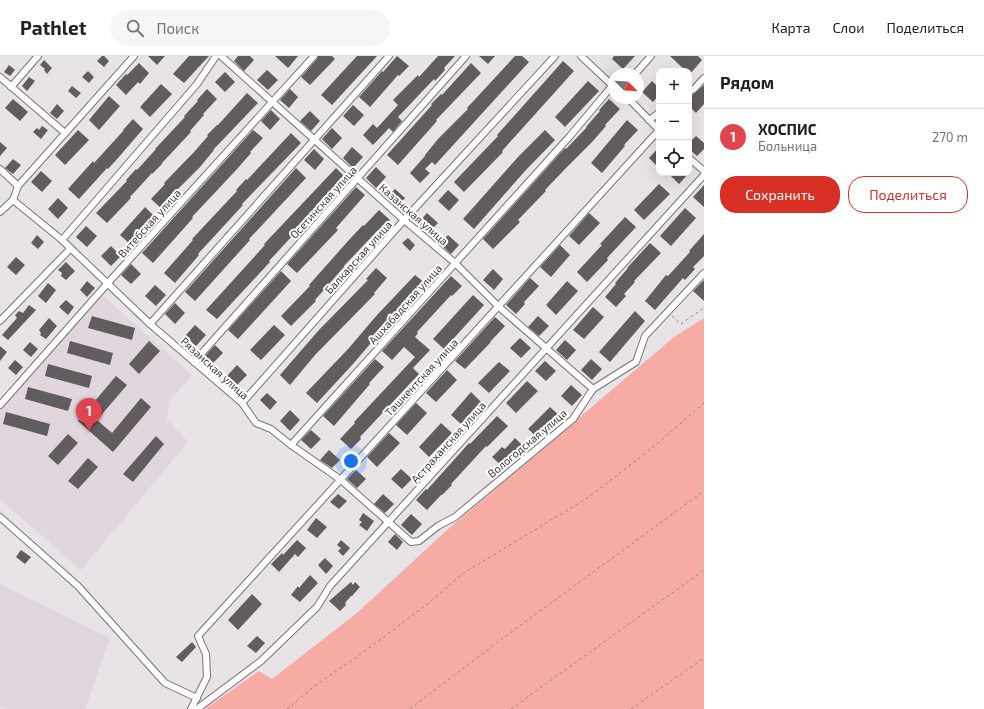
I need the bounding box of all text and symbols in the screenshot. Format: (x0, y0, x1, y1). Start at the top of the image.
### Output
search box (110, 10, 390, 46)
text: Pathlet (20, 16, 86, 39)
icon: search (124, 17, 146, 39)
text: Поиск (156, 19, 199, 37)
text: Карта (771, 19, 810, 36)
text: Слои (832, 19, 864, 36)
text: Поделиться (886, 19, 964, 36)
north arrow (608, 68, 644, 104)
map controls (656, 68, 692, 176)
button: + (656, 68, 692, 104)
text: Рядом (720, 72, 774, 92)
button: − (656, 104, 692, 140)
text: ХОСПИС (758, 120, 817, 138)
text: 1 (730, 129, 736, 145)
text: 270 m (932, 129, 968, 145)
text: Больница (758, 138, 817, 154)
button: locate (656, 140, 692, 176)
street label: Осетинская улица (287, 163, 360, 242)
button: Сохранить (720, 176, 840, 213)
button: Поделиться (848, 176, 968, 213)
street label: Казанская улица (376, 181, 451, 248)
street label: Витебская улица (115, 186, 184, 260)
street label: Балкарская улица (322, 218, 395, 297)
street label: Ашхабадская улица (366, 261, 445, 347)
street label: Рязанская улица (178, 334, 252, 403)
street label: Ташкентская улица (382, 336, 461, 419)
pin: 1 (76, 398, 102, 431)
street label: Астраханская улица (408, 399, 489, 486)
street label: Вологодская улица (485, 406, 570, 481)
your location (341, 451, 361, 471)

